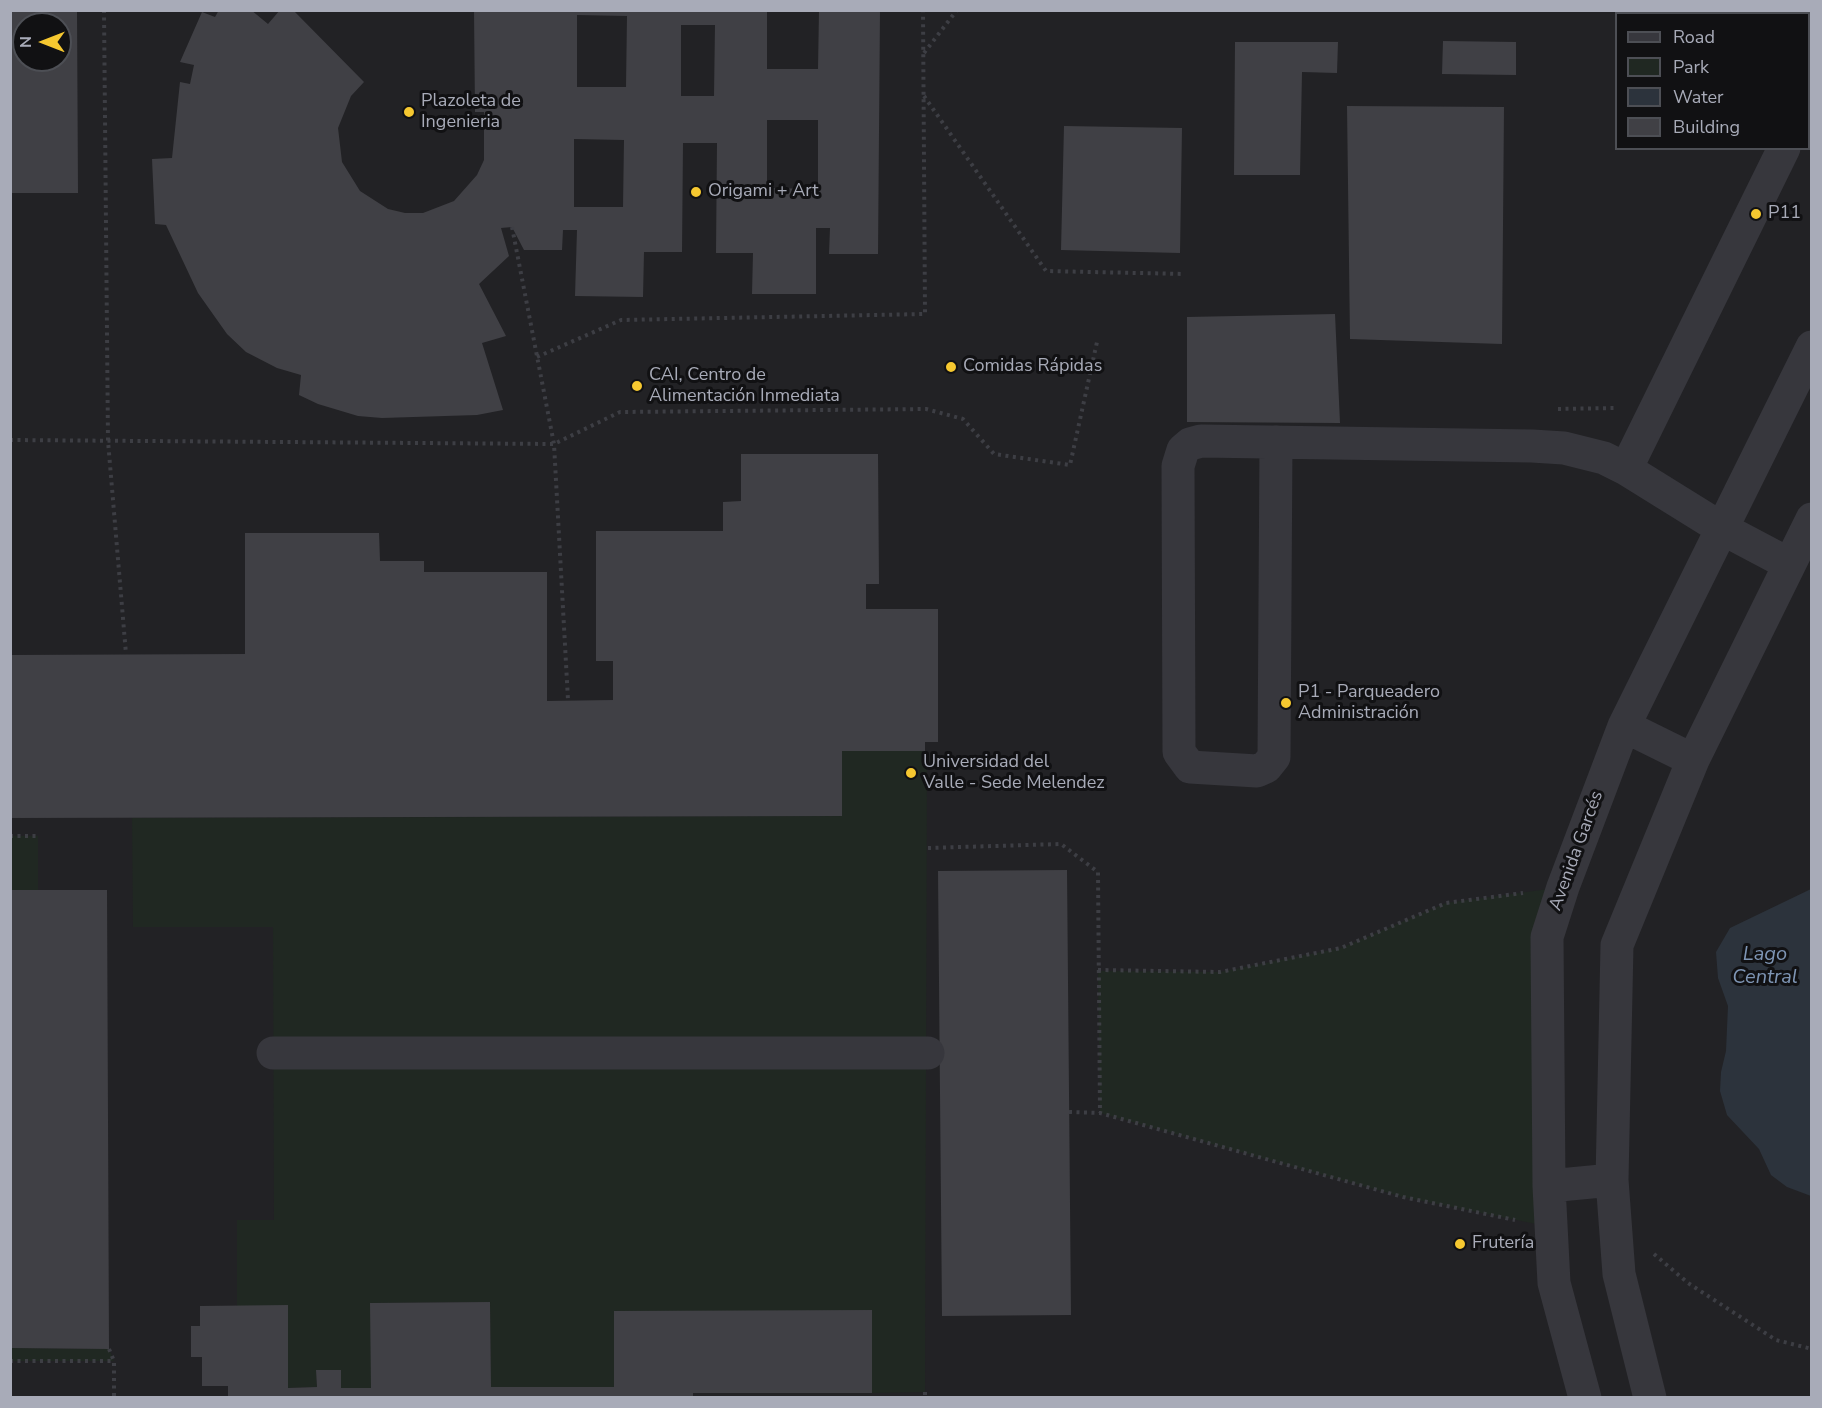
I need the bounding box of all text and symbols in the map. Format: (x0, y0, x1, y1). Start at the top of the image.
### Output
north arrow (12, 12, 72, 72)
legend (1615, 12, 1810, 150)
text: Road (1673, 25, 1715, 49)
text: N (15, 36, 37, 48)
text: Park (1673, 55, 1709, 79)
text: Water (1673, 85, 1724, 109)
place label: Plazoleta de Ingenieria (421, 91, 521, 134)
marker: Plazoleta de Ingenieria (402, 105, 416, 119)
text: Building (1673, 115, 1740, 139)
place label: Origami + Art (708, 181, 818, 203)
marker: Origami + Art (689, 185, 703, 199)
place label: P11 (1768, 203, 1801, 225)
marker: P11 (1749, 207, 1763, 221)
place label: Comidas Rápidas (963, 356, 1102, 378)
marker: Comidas Rápidas (944, 360, 958, 374)
place label: CAI, Centro de Alimentación Inmediata (649, 365, 840, 407)
marker: CAI, Centro de Alimentación Inmediata (630, 379, 644, 393)
place label: P1 - Parqueadero Administración (1298, 682, 1440, 724)
marker: P1 - Parqueadero Administración (1279, 696, 1293, 710)
place label: Universidad del Valle - Sede Melendez (923, 752, 1105, 795)
marker: Universidad del Valle - Sede Melendez (904, 766, 918, 780)
street label: Avenida Garcés (1545, 788, 1609, 914)
water label: Lago Central (1732, 943, 1798, 990)
place label: Frutería (1472, 1233, 1534, 1255)
marker: Frutería (1453, 1237, 1467, 1251)

